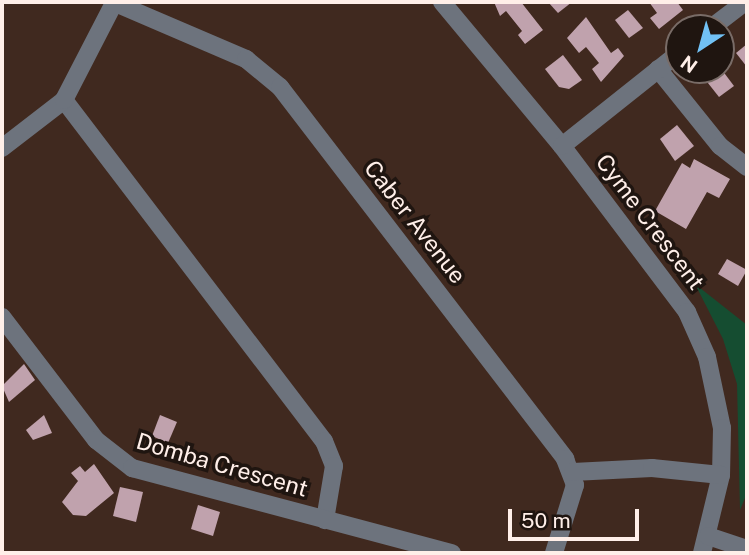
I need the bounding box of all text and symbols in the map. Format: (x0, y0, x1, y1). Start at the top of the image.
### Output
north arrow (665, 14, 735, 84)
text: N (676, 51, 701, 78)
street label: Cyme Crescent (590, 149, 710, 295)
street label: Caber Avenue (358, 155, 472, 289)
street label: Domba Crescent (133, 427, 311, 503)
scale bar (511, 496, 642, 540)
text: 50 m (521, 508, 571, 533)

